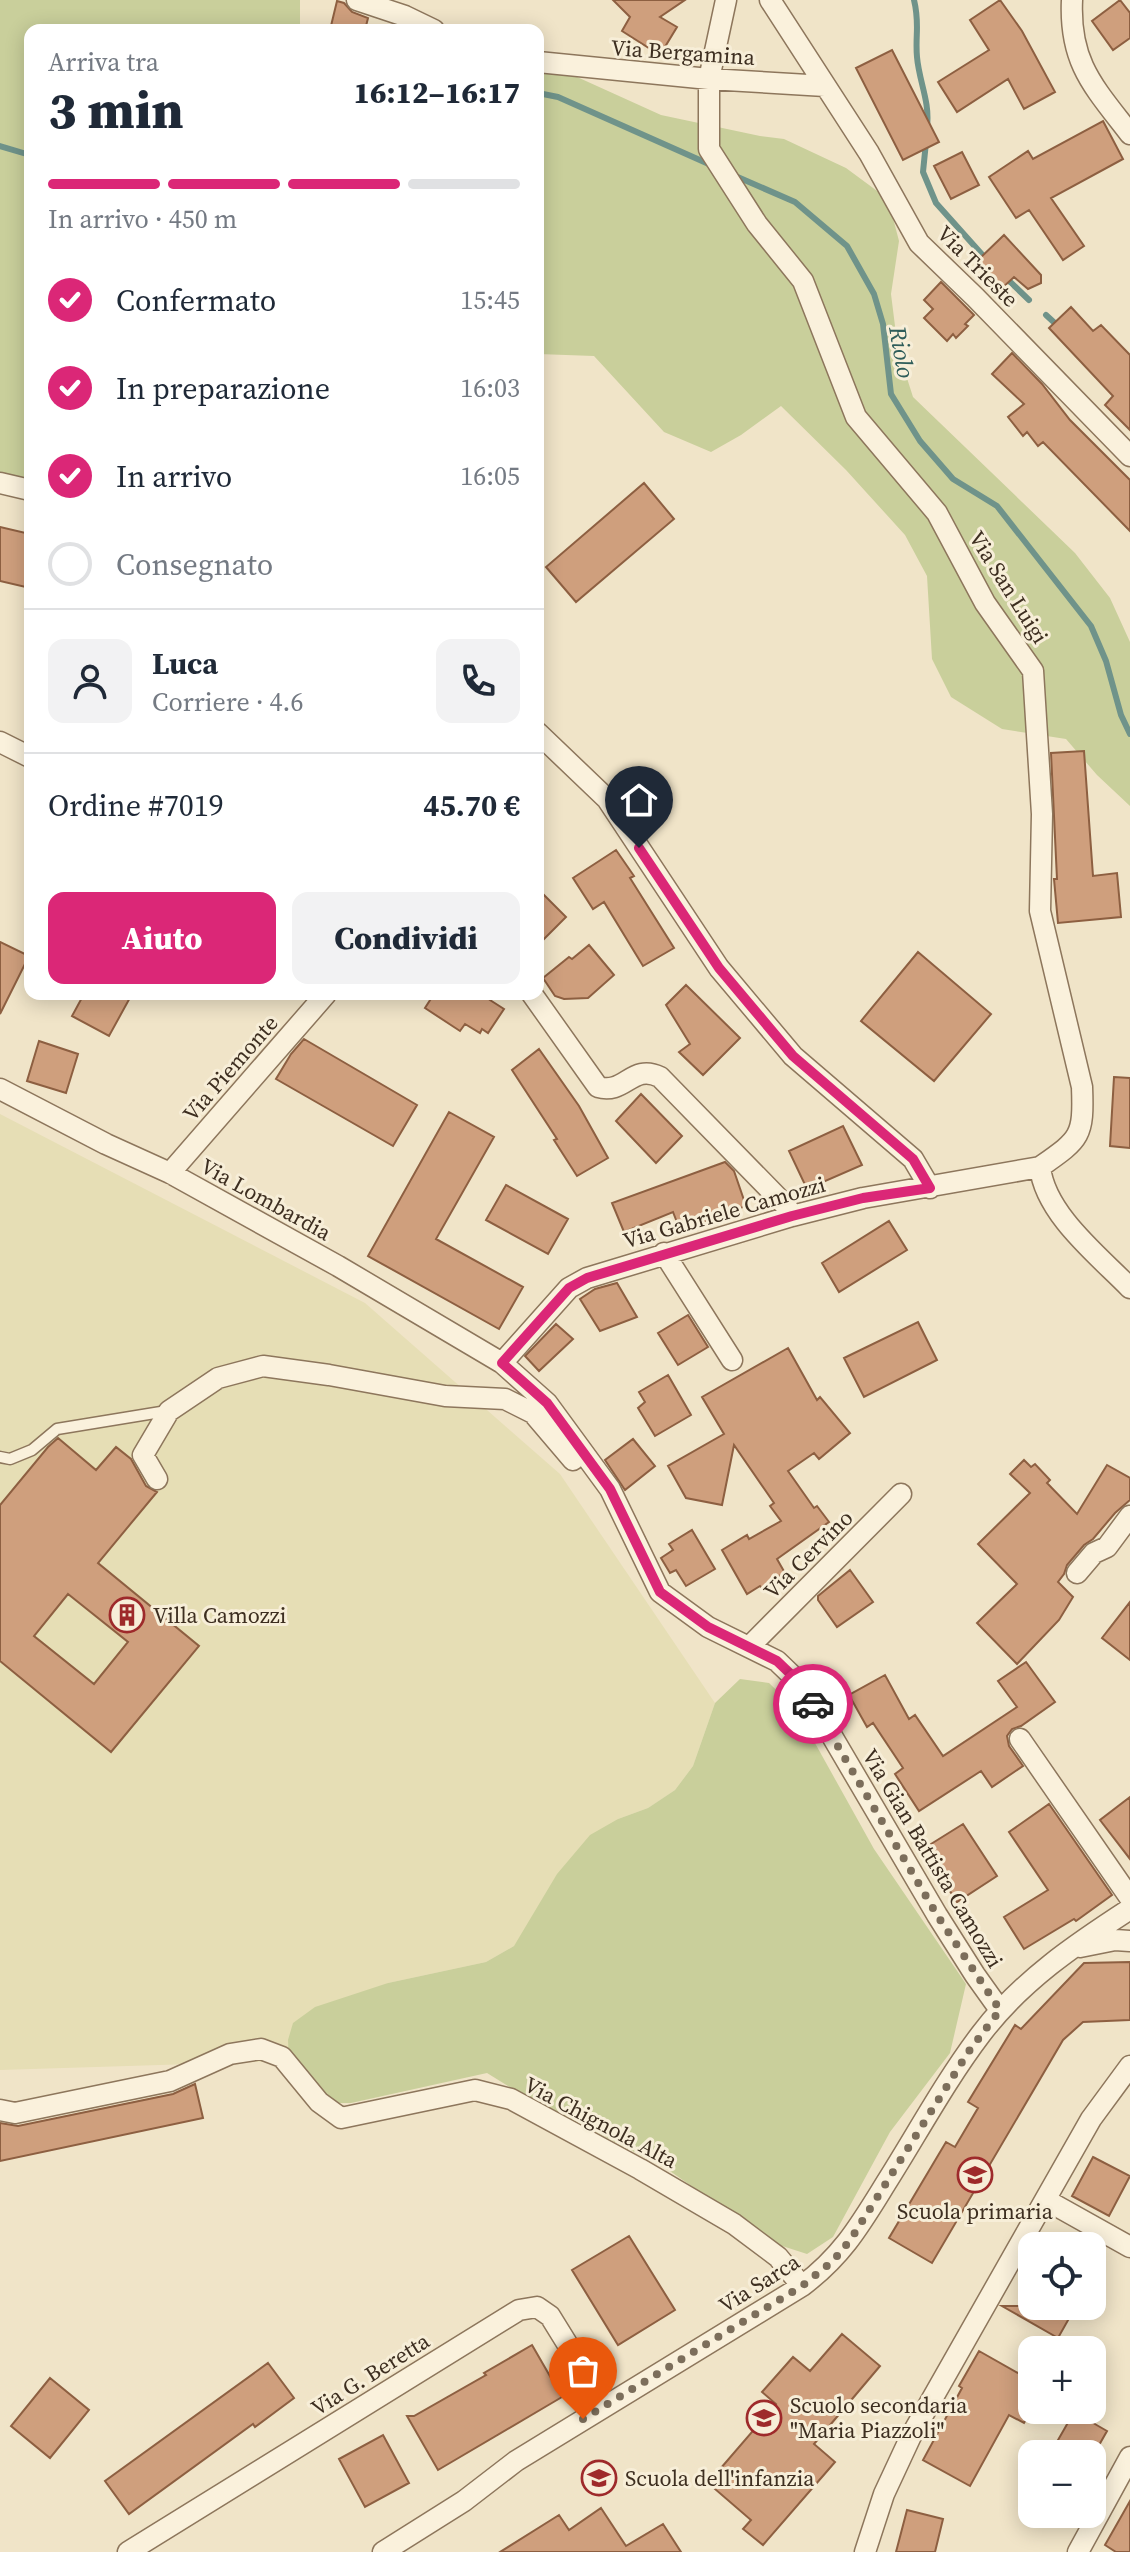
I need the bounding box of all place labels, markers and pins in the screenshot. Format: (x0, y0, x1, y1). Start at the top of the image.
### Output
pin (605, 766, 673, 848)
building icon: Villa Camozzi (108, 1596, 146, 1634)
place label: Villa Camozzi (153, 1600, 286, 1630)
school or university icon: Scuola primaria (956, 2156, 994, 2194)
place label: Scuola primaria (897, 2196, 1054, 2226)
pin (549, 2337, 617, 2419)
place label: Scuolo secondaria "Maria Piazzoli" (790, 2390, 968, 2445)
school or university icon: Scuolo secondaria "Maria Piazzoli" (745, 2399, 783, 2437)
school or university icon: Scuola dell'infanzia (580, 2459, 618, 2497)
place label: Scuola dell'infanzia (625, 2463, 815, 2493)

